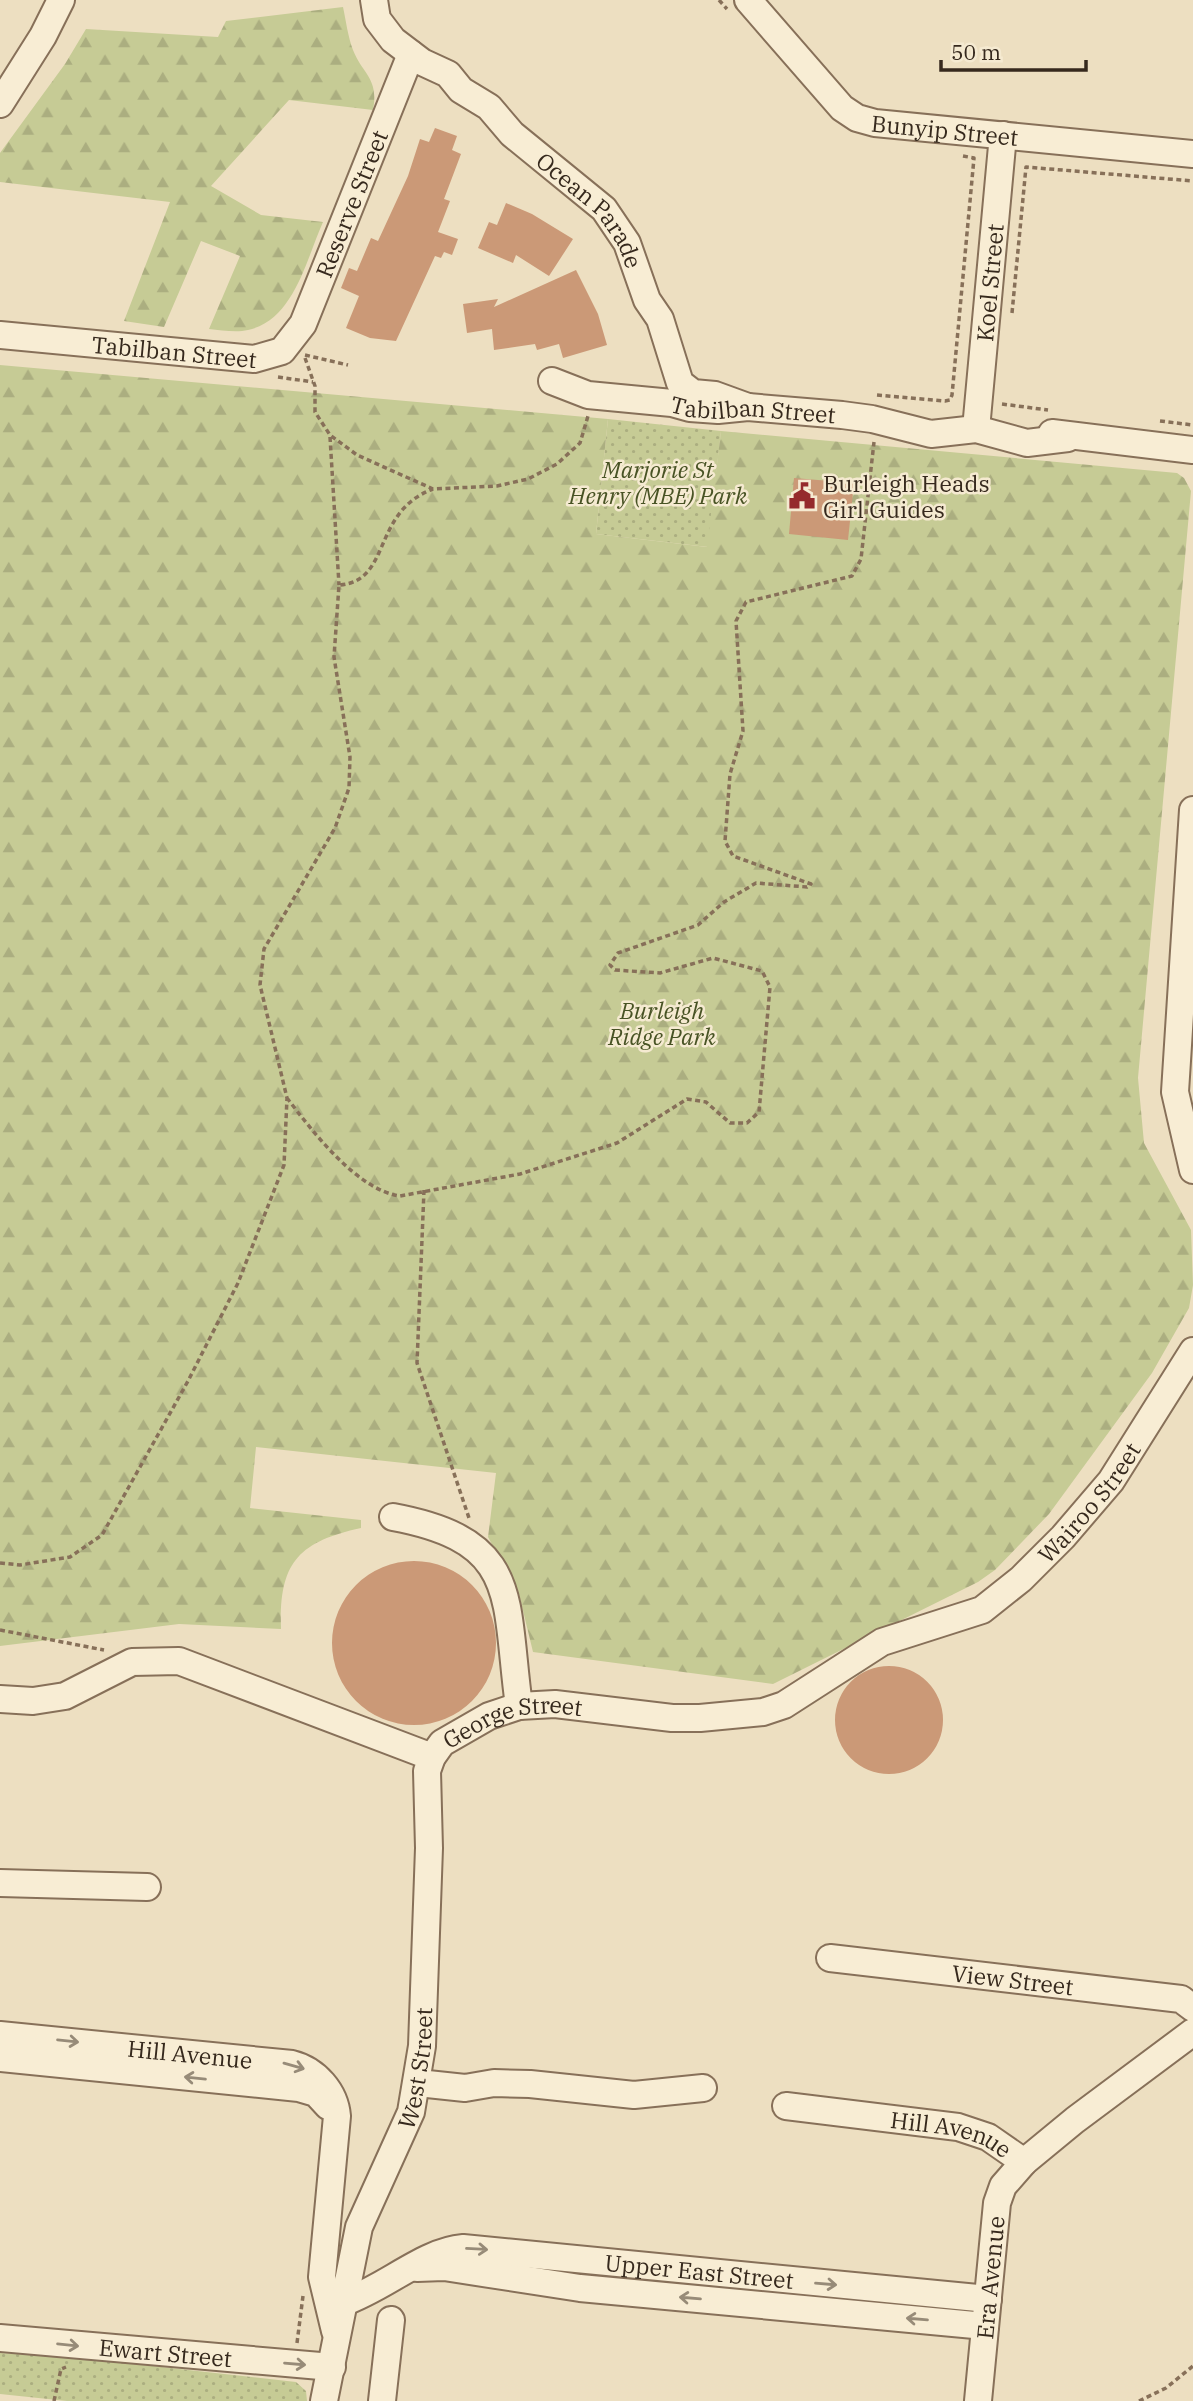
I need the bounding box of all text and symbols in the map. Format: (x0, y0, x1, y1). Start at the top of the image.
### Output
scale bar (941, 28, 1086, 72)
text: 50 m (951, 38, 1001, 66)
street label: Bunyip Street (870, 108, 1020, 152)
street label: Reserve Street (308, 126, 394, 282)
street label: Ocean Parade (530, 145, 650, 272)
street label: Koel Street (969, 222, 1010, 343)
street label: Tabilban Street (90, 329, 258, 374)
street label: Tabilban Street (667, 388, 837, 429)
park label: Marjorie St Henry (MBE) Park (568, 454, 748, 510)
place label: Burleigh Heads Girl Guides (823, 468, 990, 524)
public building icon: Burleigh Heads Girl Guides (787, 481, 817, 511)
park label: Burleigh Ridge Park (607, 995, 716, 1051)
street label: Wairoo Street (1031, 1437, 1147, 1569)
street label: George Street (437, 1689, 584, 1755)
street label: View Street (950, 1957, 1075, 2001)
street label: West Street (390, 2007, 438, 2134)
street label: Hill Avenue (126, 2033, 254, 2075)
one-way arrow (56, 2035, 79, 2048)
one-way arrow (282, 2061, 304, 2074)
one-way arrow (184, 2071, 207, 2084)
street label: Hill Avenue (889, 2104, 1018, 2164)
street label: Era Avenue (969, 2215, 1011, 2341)
one-way arrow (466, 2243, 488, 2256)
street label: Upper East Street (603, 2247, 795, 2295)
one-way arrow (814, 2278, 836, 2291)
one-way arrow (680, 2291, 702, 2304)
one-way arrow (906, 2313, 929, 2326)
street label: Ewart Street (98, 2332, 233, 2373)
one-way arrow (56, 2339, 79, 2352)
one-way arrow (283, 2358, 305, 2371)

